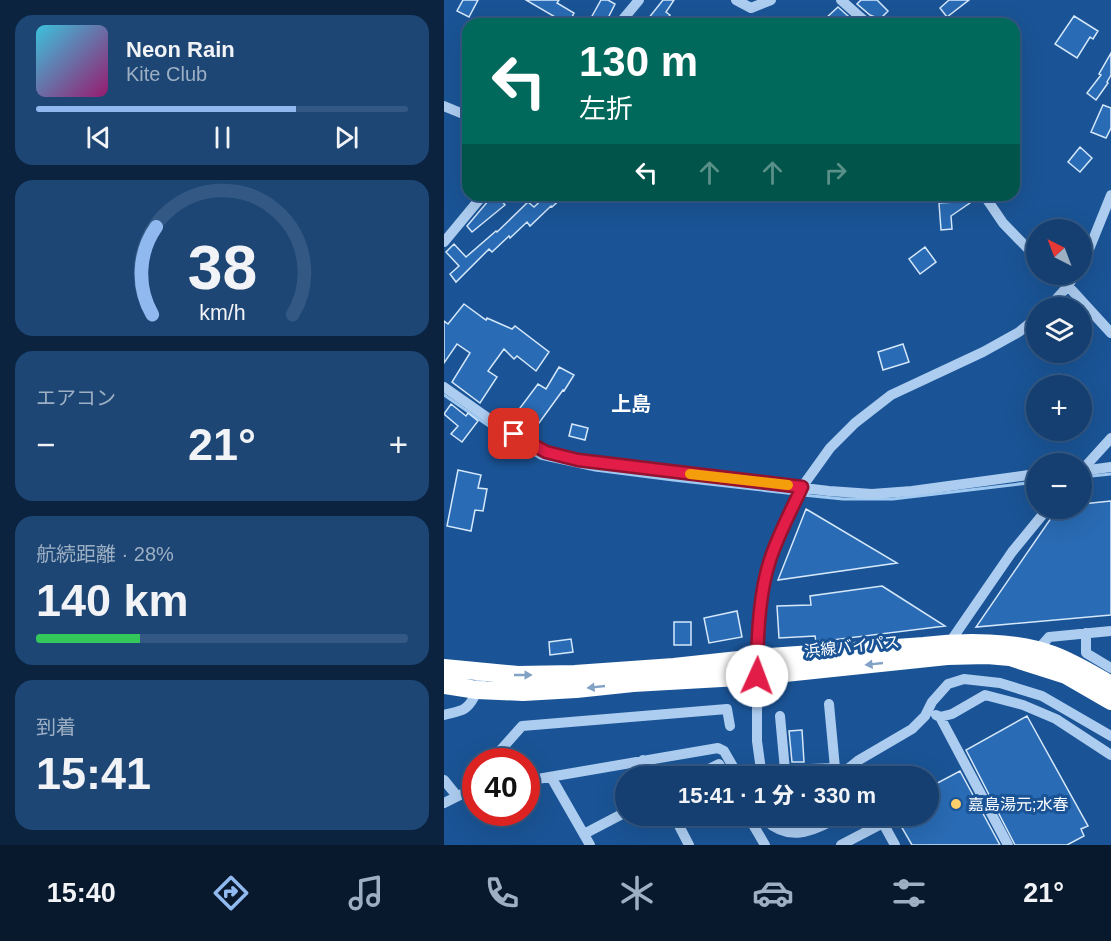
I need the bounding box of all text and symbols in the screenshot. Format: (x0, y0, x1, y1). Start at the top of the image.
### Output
text: Neon Rain (126, 37, 235, 62)
text: 130 m (579, 38, 698, 85)
icon: left (480, 42, 558, 120)
text: Kite Club (126, 63, 207, 85)
text: 左折 (579, 94, 633, 124)
icon: previous (82, 121, 115, 154)
icon: pause (206, 121, 239, 154)
icon: next (330, 121, 363, 154)
icon: left (630, 156, 663, 189)
icon: ahead (693, 156, 726, 189)
icon: ahead (756, 156, 789, 189)
icon: right (819, 156, 852, 189)
north arrow (1026, 219, 1092, 285)
map controls (1026, 219, 1092, 519)
text: 38 (187, 233, 257, 302)
button: layers (1026, 297, 1092, 363)
text: km/h (199, 301, 245, 325)
button: + (1026, 375, 1092, 441)
text: エアコン (36, 387, 116, 409)
district label: 上島 (611, 393, 651, 415)
pin (488, 408, 539, 459)
icon: arrive (497, 417, 530, 450)
text: 21° (188, 419, 256, 470)
text: − (36, 426, 55, 463)
text: + (389, 426, 408, 463)
button: − (1026, 453, 1092, 519)
text: 航続距離 · 28% (36, 543, 174, 565)
text: 140 km (36, 575, 189, 626)
street label: 浜線バイパス (804, 633, 901, 660)
position arrow (725, 644, 789, 708)
one-way arrow (864, 659, 883, 669)
one-way arrow (514, 670, 533, 680)
one-way arrow (586, 682, 605, 692)
text: 到着 (36, 716, 76, 738)
text: 15:41 (36, 748, 151, 799)
speed limit sign: 40 (462, 748, 540, 826)
text: 15:41 · 1 分 · 330 m (678, 783, 876, 808)
place label: 嘉島湯元;水春 (968, 796, 1068, 813)
marker: 嘉島湯元;水春 (949, 797, 963, 811)
icon: directions (210, 872, 252, 914)
icon: music (345, 872, 387, 914)
icon: phone (481, 872, 523, 914)
icon: climate (616, 872, 658, 914)
icon: car (752, 872, 794, 914)
icon: filters (888, 872, 930, 914)
text: 15:40 (47, 878, 116, 908)
text: 21° (1023, 878, 1064, 908)

